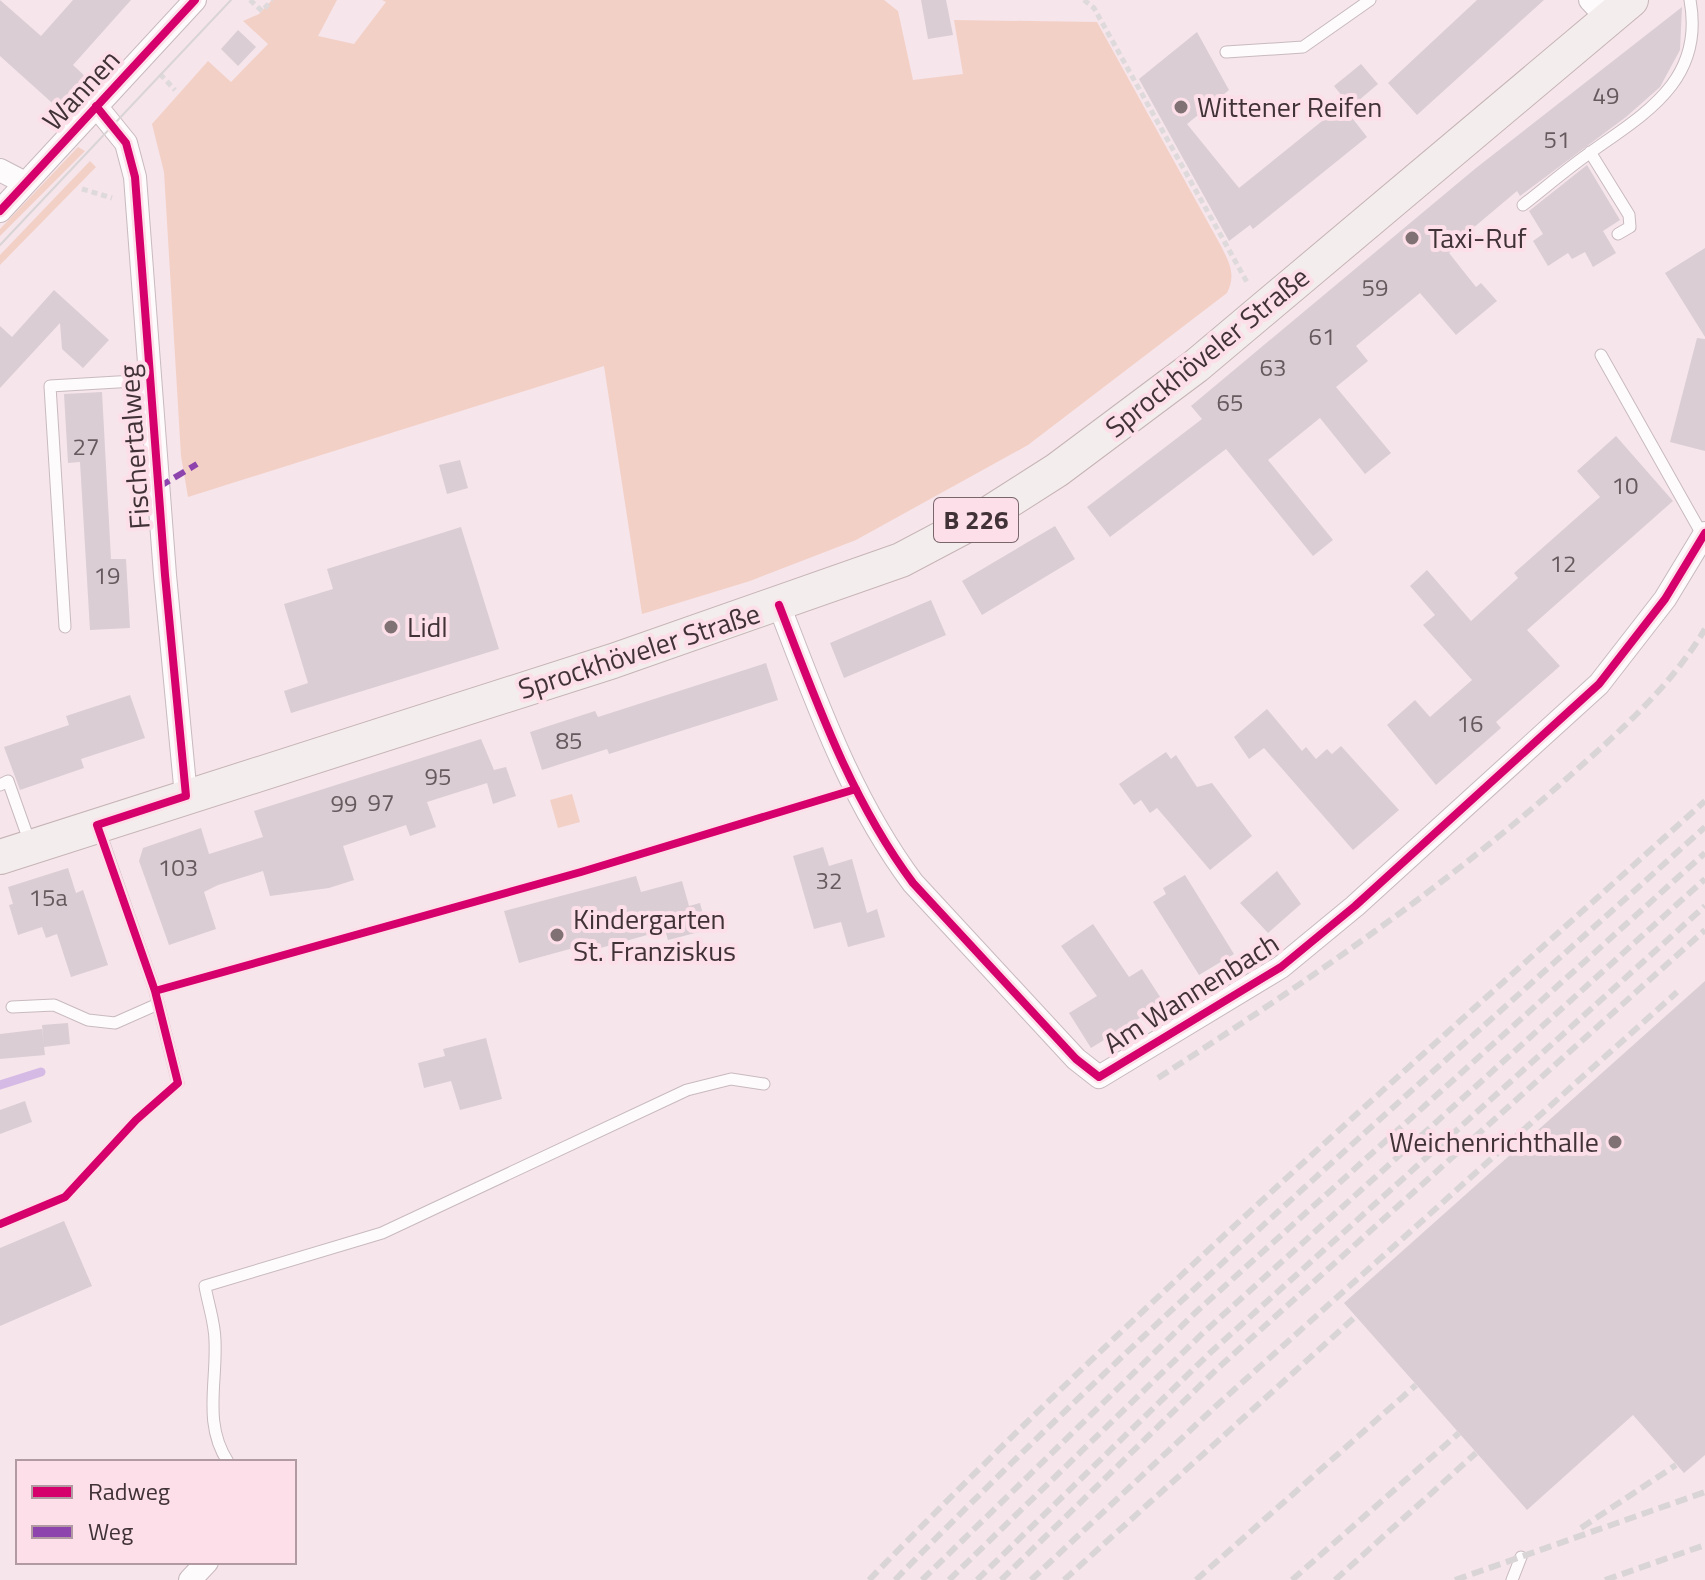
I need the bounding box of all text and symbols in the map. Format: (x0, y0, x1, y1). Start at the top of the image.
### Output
street label: Wannen (32, 39, 130, 140)
house number: 49 (1593, 77, 1619, 113)
place label: Wittener Reifen (1197, 85, 1382, 128)
marker: Wittener Reifen (1172, 98, 1190, 116)
house number: 51 (1544, 121, 1570, 157)
place label: Taxi-Ruf (1428, 216, 1527, 259)
marker: Taxi-Ruf (1403, 229, 1421, 247)
street label: Sprockhöveler Straße (1095, 256, 1318, 448)
house number: 59 (1362, 269, 1388, 305)
house number: 61 (1309, 318, 1335, 354)
house number: 63 (1260, 349, 1286, 385)
street label: Fischertalweg (106, 363, 161, 531)
house number: 65 (1217, 384, 1243, 420)
house number: 27 (73, 428, 99, 464)
house number: 10 (1612, 467, 1638, 503)
road number: B 226 (934, 498, 1018, 542)
house number: 12 (1550, 545, 1576, 581)
house number: 19 (94, 557, 120, 593)
street label: Sprockhöveler Straße (512, 591, 765, 710)
place label: Lidl (407, 605, 448, 648)
marker: Lidl (382, 618, 400, 636)
house number: 16 (1457, 705, 1483, 741)
house number: 85 (556, 722, 582, 758)
house number: 95 (425, 758, 451, 794)
house number: 97 (368, 784, 394, 820)
house number: 99 (331, 785, 357, 821)
house number: 103 (158, 849, 198, 885)
house number: 32 (816, 862, 842, 898)
house number: 15a (29, 879, 67, 915)
place label: Kindergarten St. Franziskus (573, 897, 736, 972)
street label: Am Wannenbach (1095, 921, 1287, 1064)
marker: Kindergarten St. Franziskus (548, 926, 566, 944)
place label: Weichenrichthalle (1389, 1120, 1599, 1163)
marker: Weichenrichthalle (1606, 1133, 1624, 1151)
legend (16, 1460, 296, 1564)
text: Radweg (88, 1473, 170, 1509)
text: Weg (88, 1513, 133, 1549)

